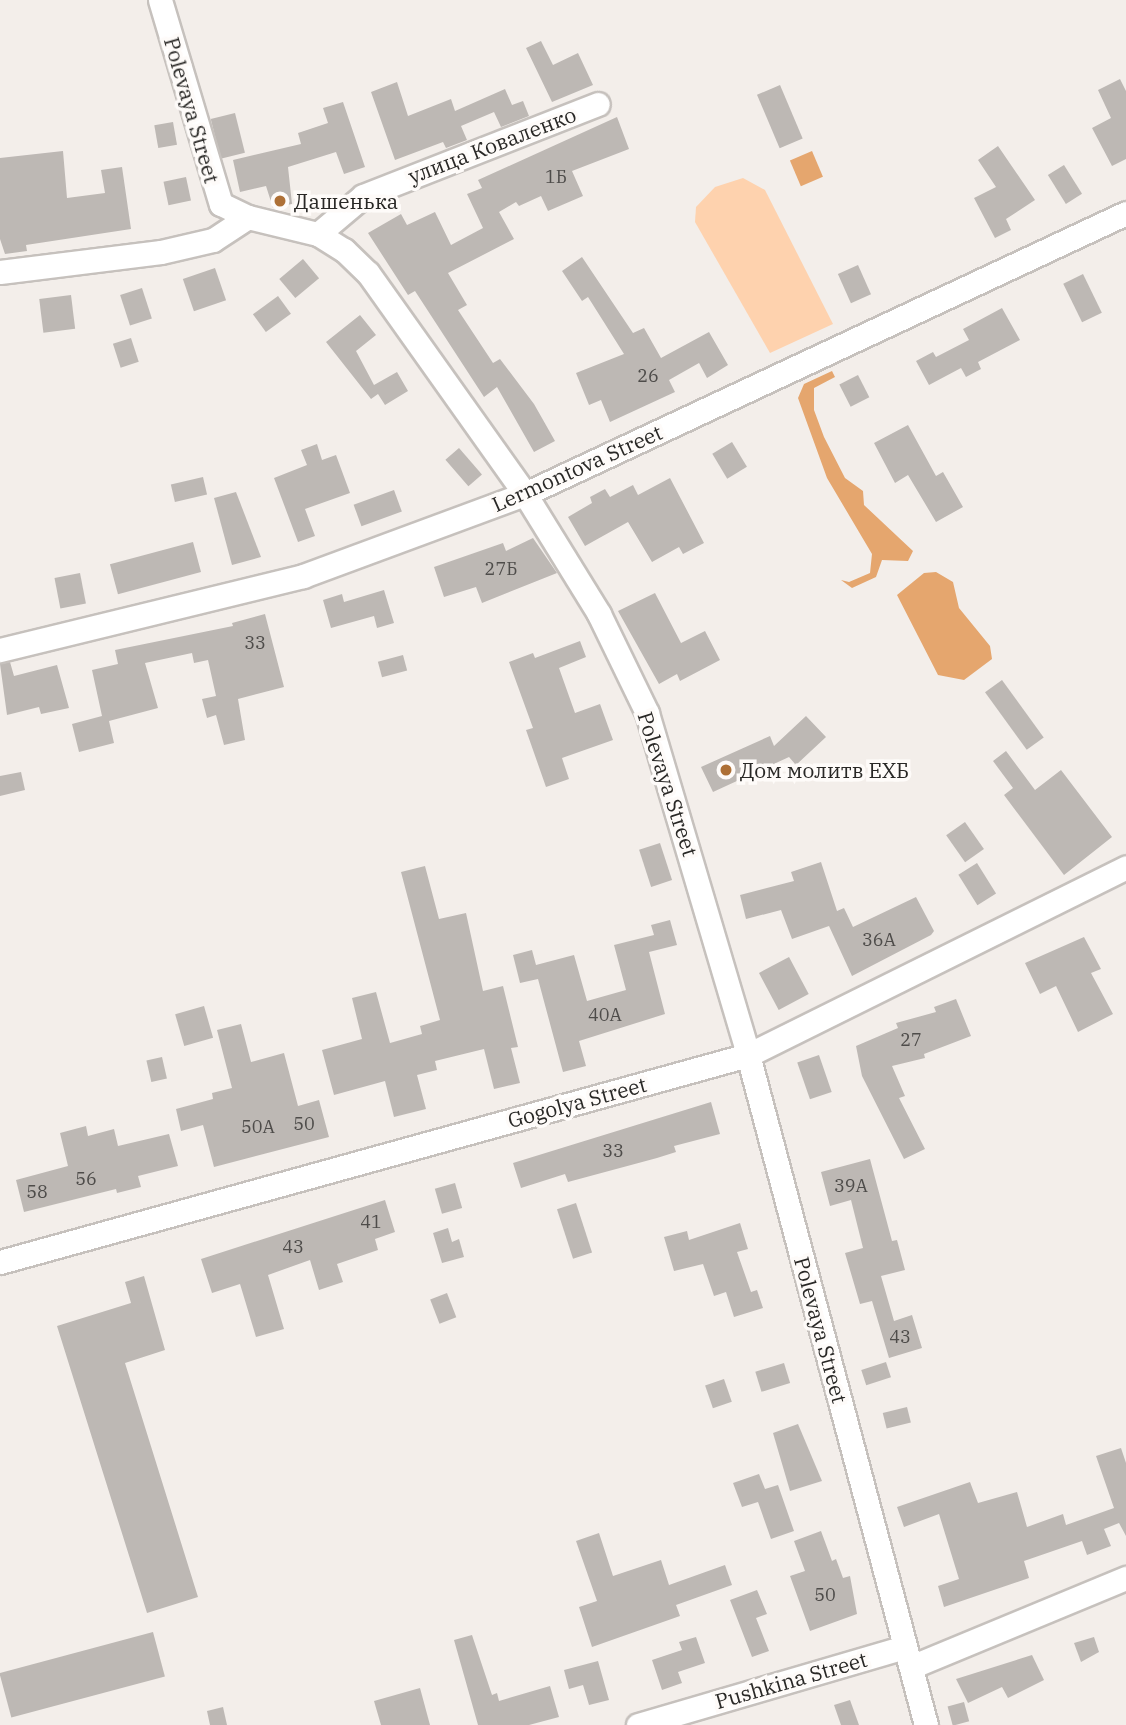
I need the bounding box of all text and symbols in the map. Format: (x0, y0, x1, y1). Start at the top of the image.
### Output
street label: Polevaya Street (159, 34, 225, 186)
street label: улица Коваленко (404, 101, 580, 189)
house number: 1Б (545, 166, 567, 188)
place label: Дашенька (294, 188, 398, 214)
marker: Дашенька (272, 193, 288, 209)
house number: 26 (637, 365, 659, 387)
street label: Lermontova Street (488, 419, 666, 517)
house number: 27Б (485, 558, 517, 580)
house number: 33 (244, 632, 266, 654)
street label: Polevaya Street (633, 709, 703, 859)
place label: Дом молитв ЕХБ (740, 757, 909, 783)
marker: Дом молитв ЕХБ (718, 762, 734, 778)
house number: 36А (862, 929, 896, 951)
house number: 40А (588, 1004, 622, 1026)
house number: 27 (900, 1029, 922, 1051)
street label: Gogolya Street (505, 1071, 649, 1133)
house number: 50 (293, 1113, 315, 1135)
house number: 50А (241, 1116, 275, 1138)
house number: 33 (602, 1140, 624, 1162)
house number: 56 (75, 1168, 97, 1190)
house number: 39А (834, 1175, 868, 1197)
house number: 58 (26, 1181, 48, 1203)
house number: 41 (360, 1211, 382, 1233)
house number: 43 (282, 1236, 304, 1258)
street label: Polevaya Street (789, 1254, 853, 1406)
house number: 43 (889, 1326, 911, 1348)
house number: 50 (814, 1584, 836, 1606)
street label: Pushkina Street (712, 1646, 870, 1714)

